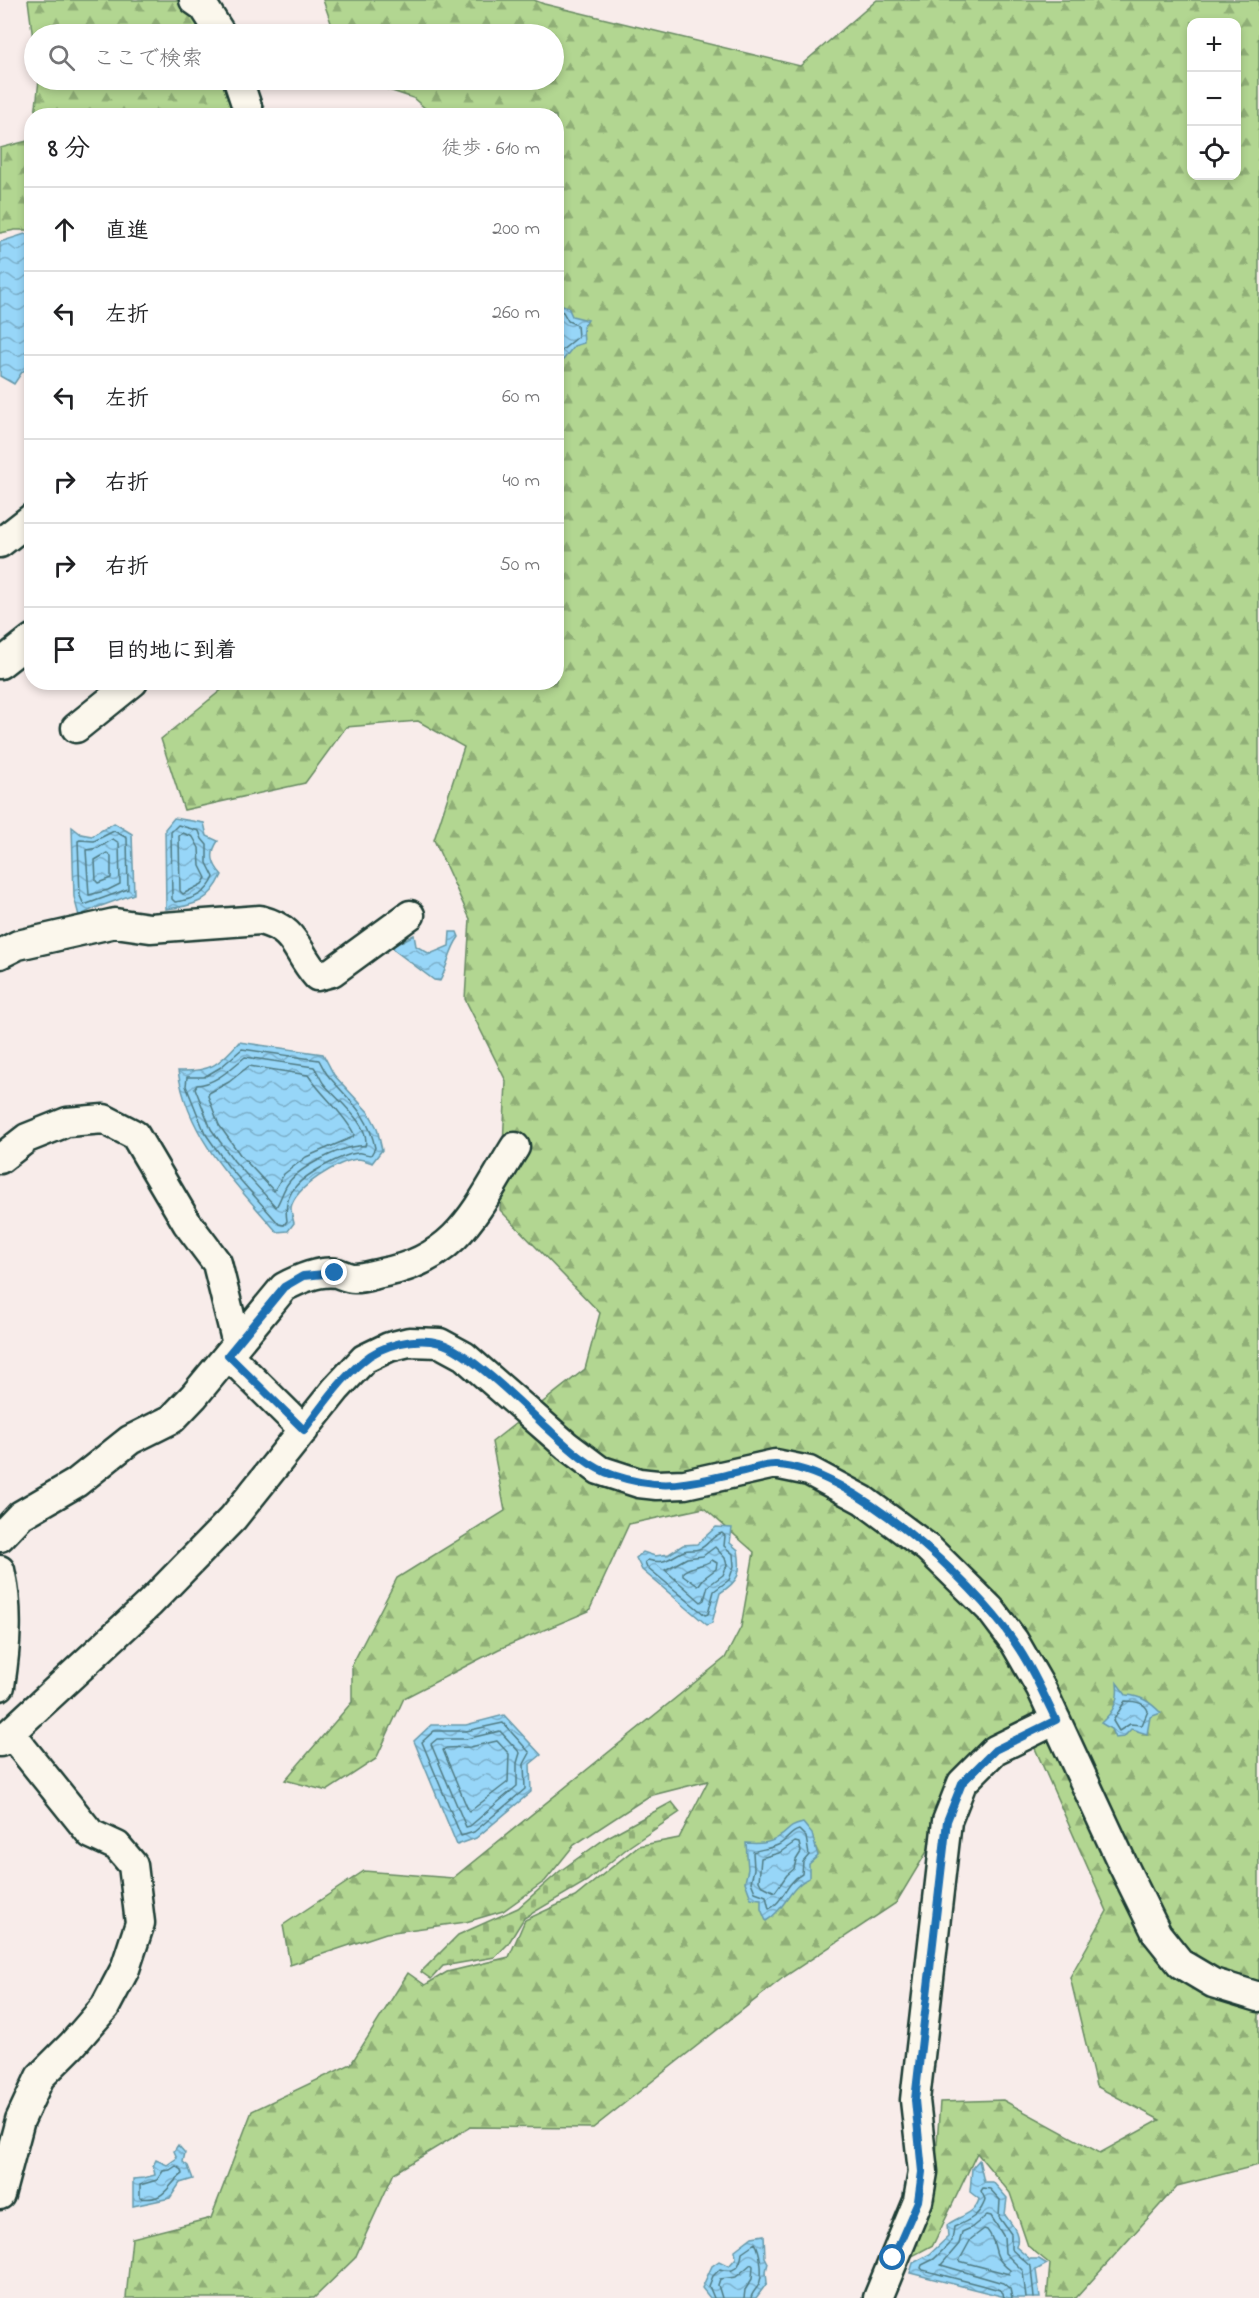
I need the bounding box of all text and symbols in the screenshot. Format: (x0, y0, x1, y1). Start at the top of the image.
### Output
map controls (1187, 18, 1241, 180)
button: + (1187, 18, 1241, 72)
search box (24, 24, 564, 90)
icon: search (45, 41, 78, 74)
text: ここで検索 (93, 44, 203, 76)
button: − (1187, 72, 1241, 126)
button: locate (1187, 126, 1241, 180)
text: 8 分 (48, 131, 90, 169)
text: 徒歩 · 610 m (441, 135, 540, 164)
icon: ahead (48, 213, 81, 246)
text: 200 m (492, 215, 540, 244)
text: 直進 (105, 216, 149, 248)
icon: left (48, 297, 81, 330)
text: 260 m (492, 299, 540, 328)
text: 左折 (105, 300, 149, 332)
icon: left (48, 381, 81, 414)
text: 60 m (502, 383, 540, 412)
text: 左折 (105, 384, 149, 416)
icon: right (48, 465, 81, 498)
text: 40 m (503, 467, 540, 496)
text: 右折 (105, 468, 149, 500)
icon: right (48, 549, 81, 582)
text: 50 m (499, 551, 540, 580)
text: 右折 (105, 552, 149, 584)
icon: arrive (48, 633, 81, 666)
text: 目的地に到着 (105, 636, 237, 668)
route end (321, 1259, 347, 1285)
route start (879, 2244, 905, 2270)

